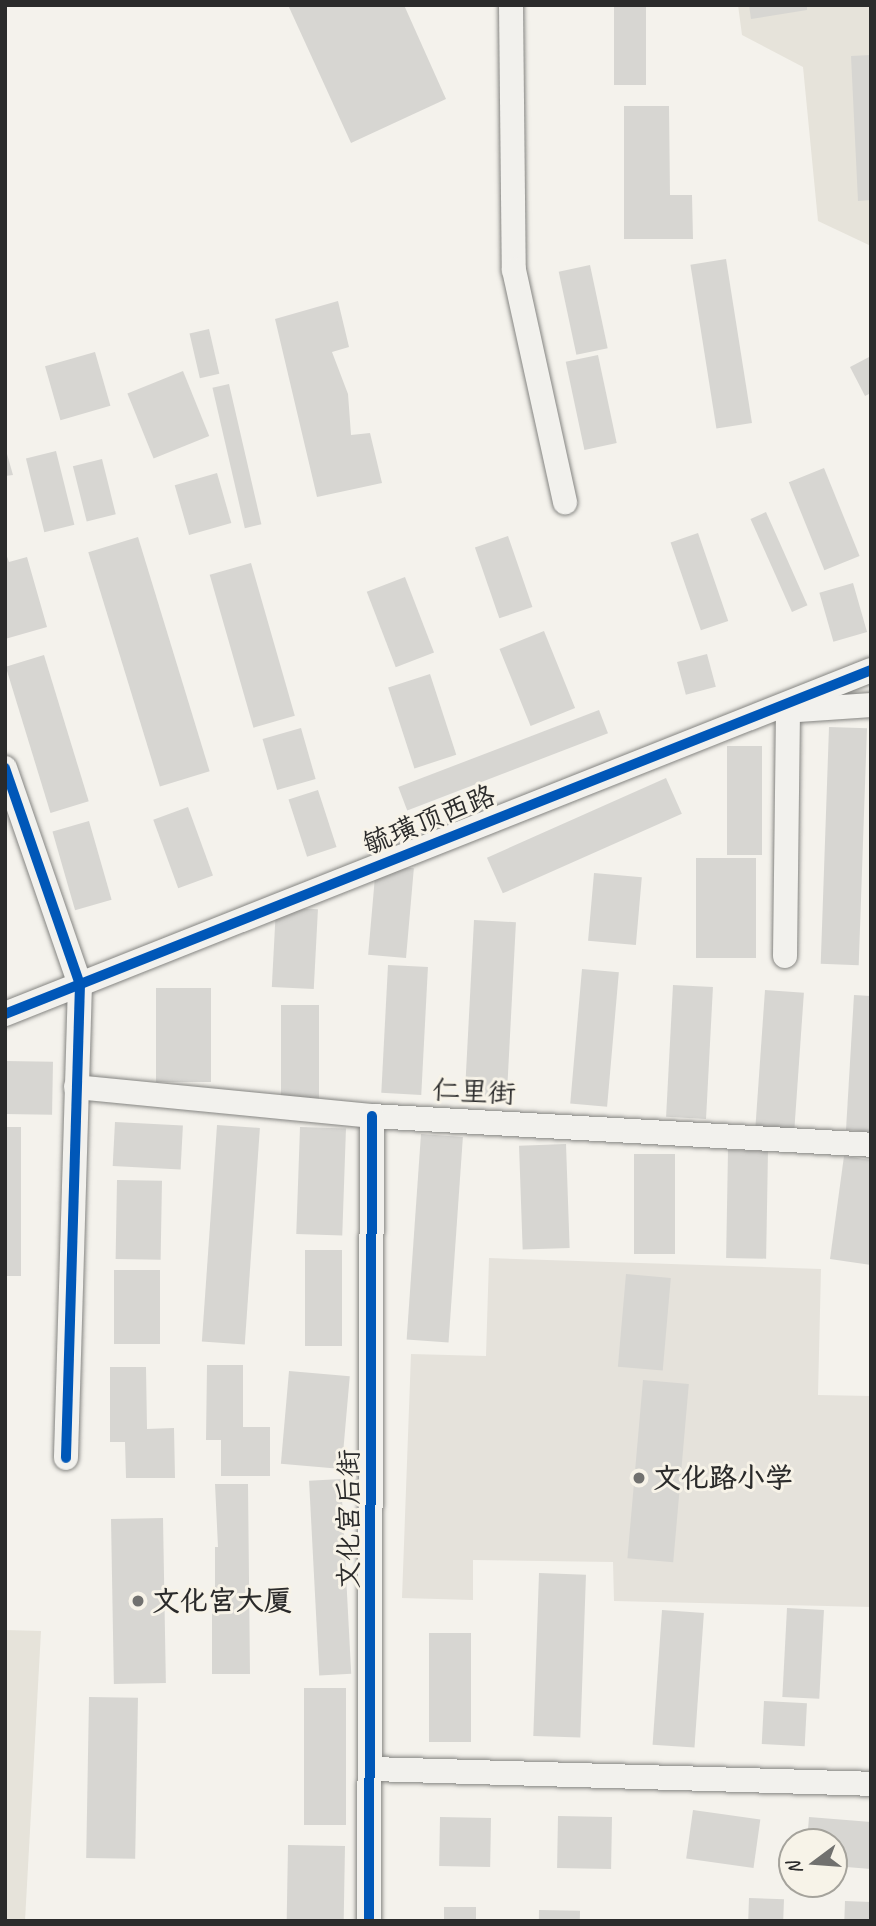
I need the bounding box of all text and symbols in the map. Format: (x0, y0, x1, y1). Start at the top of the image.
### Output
street label: 毓璜顶西路 (358, 778, 500, 862)
street label: 仁里街 (431, 1073, 517, 1111)
street label: 文化宫后街 (332, 1449, 366, 1589)
place label: 文化路小学 (653, 1461, 793, 1495)
marker: 文化路小学 (631, 1470, 647, 1486)
place label: 文化宫大厦 (152, 1584, 292, 1618)
marker: 文化宫大厦 (130, 1593, 146, 1609)
north arrow (778, 1828, 848, 1898)
text: N (782, 1859, 808, 1877)

